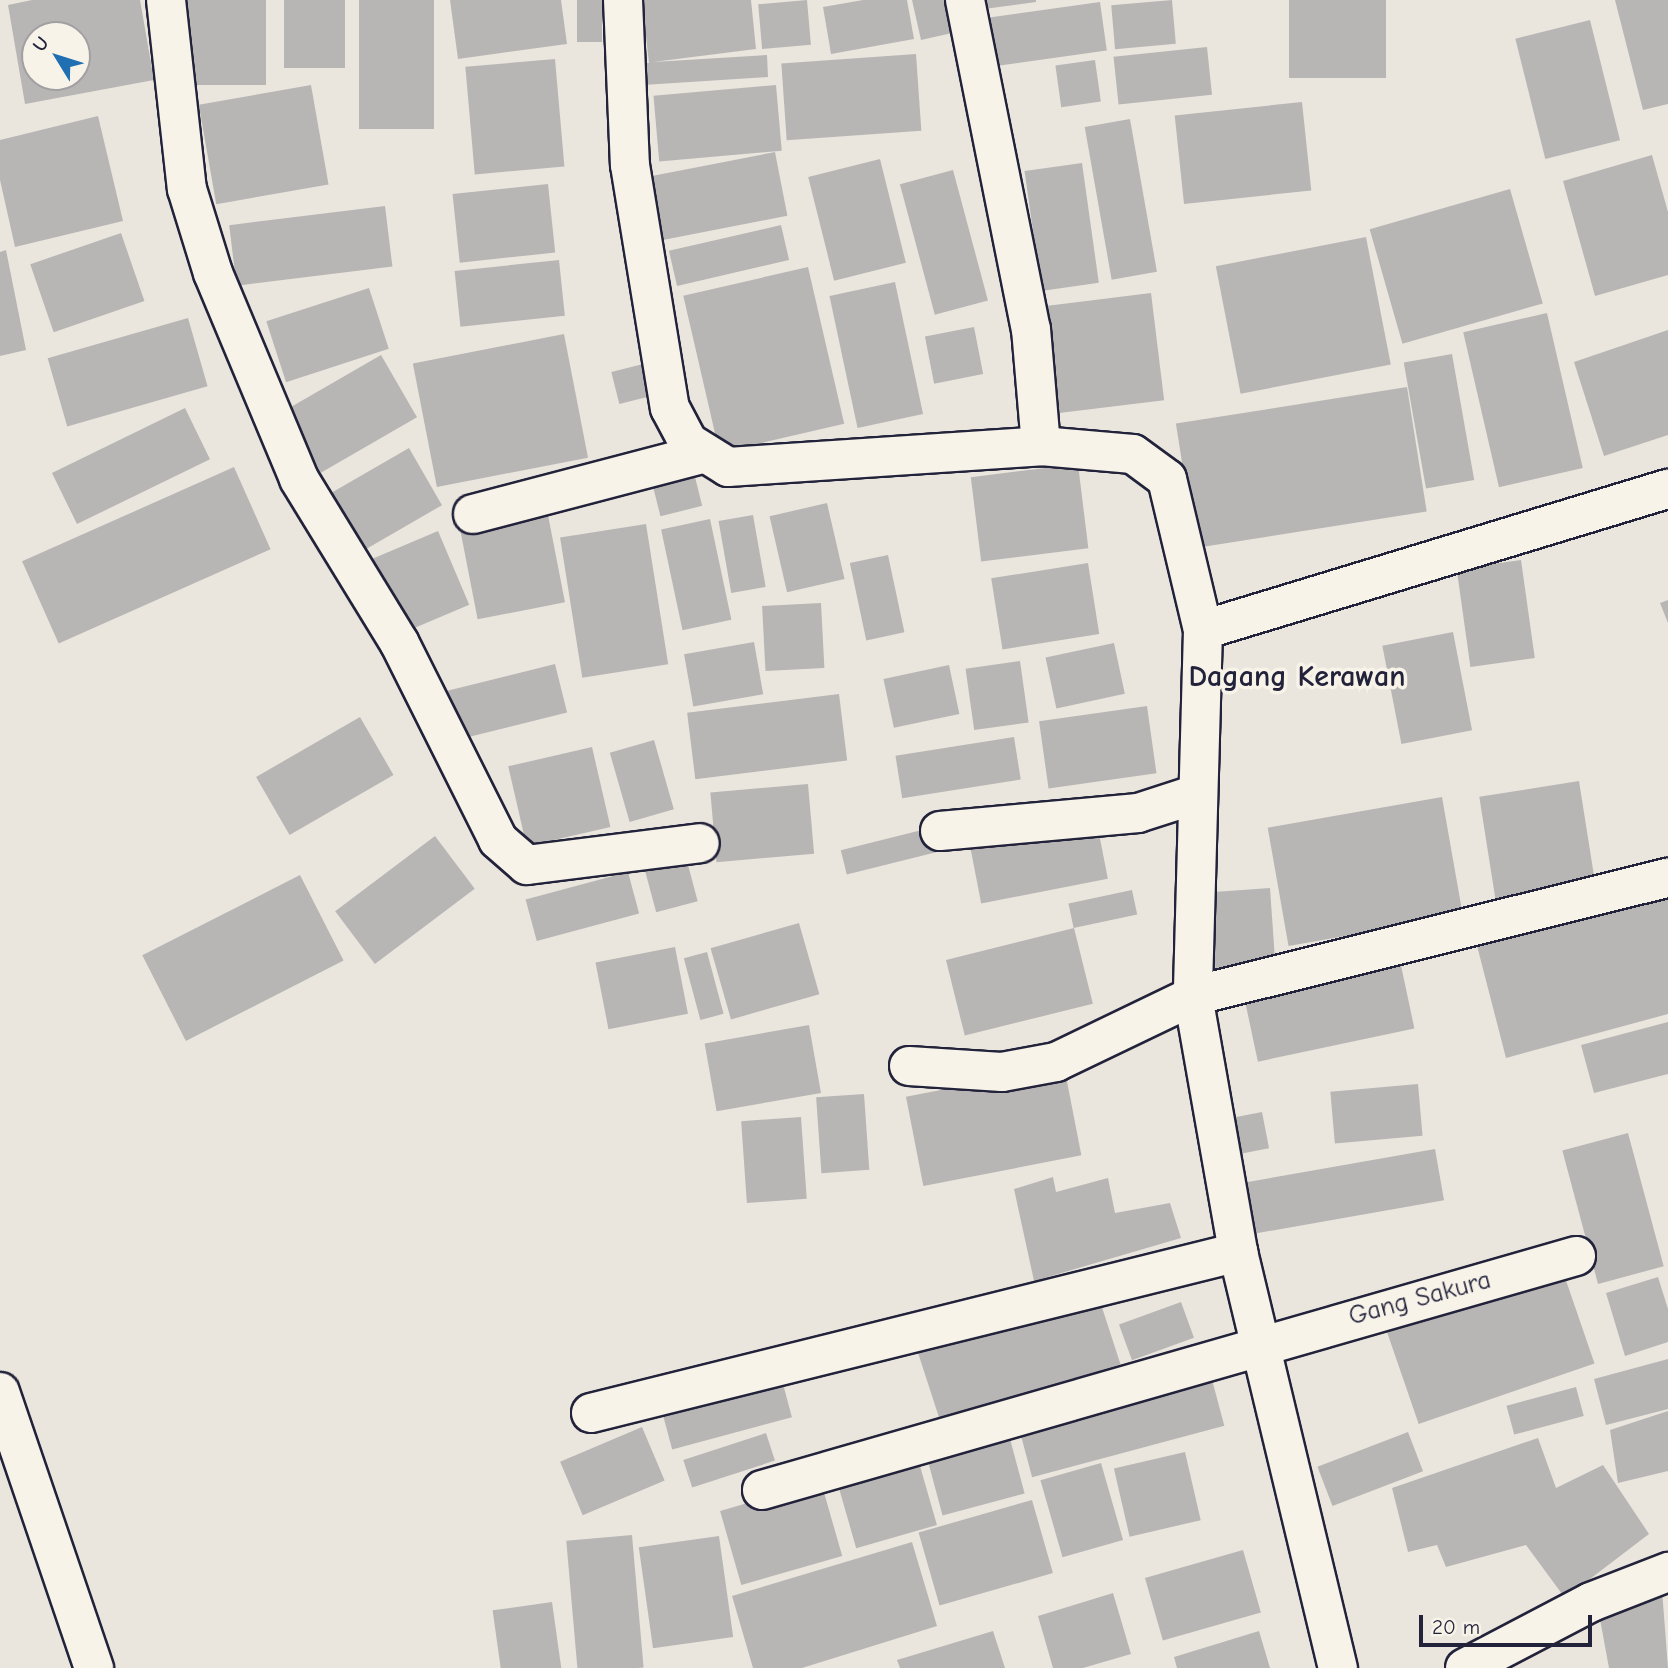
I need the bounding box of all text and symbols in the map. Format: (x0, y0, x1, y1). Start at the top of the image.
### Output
north arrow (21, 21, 91, 91)
text: U (28, 33, 54, 56)
district label: Dagang Kerawan (1188, 659, 1406, 695)
street label: Gang Sakura (1346, 1265, 1494, 1333)
scale bar (1423, 1602, 1596, 1646)
text: 20 m (1432, 1615, 1480, 1639)

